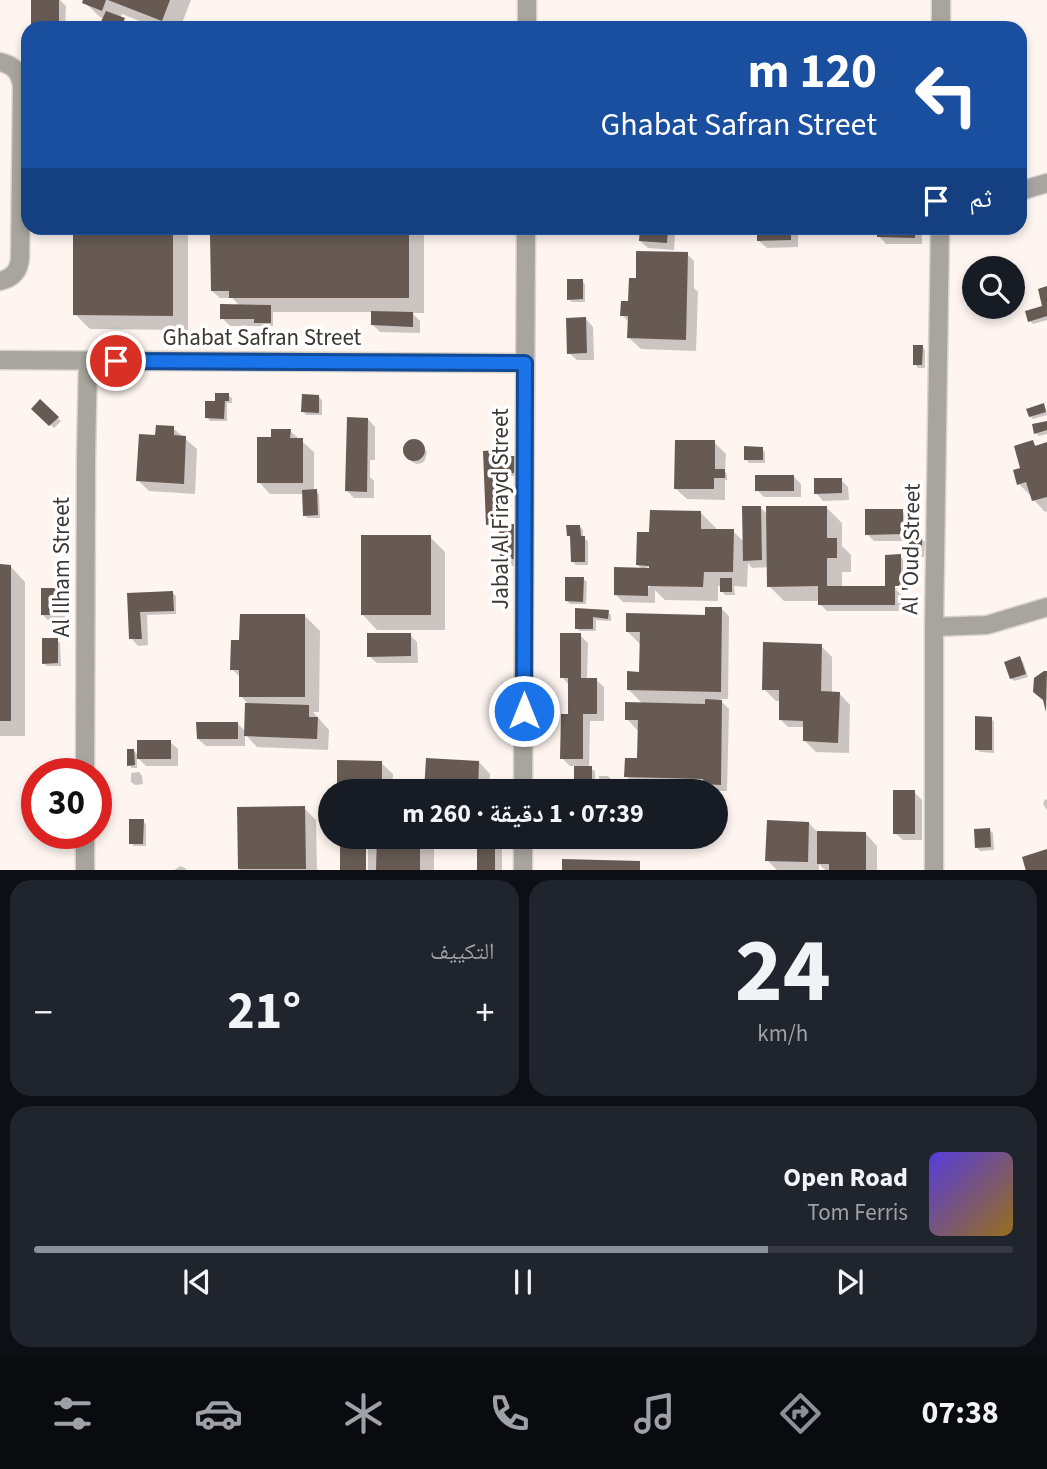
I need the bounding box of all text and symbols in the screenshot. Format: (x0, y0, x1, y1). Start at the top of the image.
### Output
text: 120 m (748, 37, 877, 107)
icon: left (901, 49, 992, 140)
text: Ghabat Safran Street (600, 102, 877, 148)
text: ثم (969, 180, 992, 217)
icon: arrive (917, 182, 955, 220)
map controls (962, 256, 1025, 319)
button: search (962, 256, 1025, 319)
street label: Ghabat Safran Street (163, 321, 362, 354)
pin (86, 331, 146, 391)
icon: arrive (97, 342, 135, 380)
street label: Jabal Al Firayd Street (484, 408, 517, 610)
street label: Al 'Oud Street (893, 483, 929, 615)
street label: Al Ilham Street (45, 497, 78, 637)
position arrow (487, 674, 561, 748)
speed limit sign: 30 (21, 758, 112, 849)
text: 07:39 · 1 دقيقة · 260 m (402, 795, 644, 832)
text: 24 (735, 907, 831, 1036)
text: التكييف (430, 935, 495, 968)
text: 21° (227, 975, 301, 1049)
text: − (34, 986, 53, 1040)
text: + (476, 986, 495, 1040)
text: km/h (757, 1017, 808, 1050)
text: Open Road (783, 1159, 908, 1196)
text: Tom Ferris (807, 1196, 908, 1229)
icon: previous (178, 1263, 216, 1301)
icon: pause (504, 1263, 542, 1301)
icon: next (831, 1263, 869, 1301)
icon: filters (48, 1389, 97, 1438)
icon: car (194, 1389, 243, 1438)
icon: climate (339, 1389, 388, 1438)
icon: phone (485, 1389, 534, 1438)
icon: music (630, 1389, 679, 1438)
icon: directions (776, 1389, 825, 1438)
text: 07:38 (922, 1390, 999, 1436)

